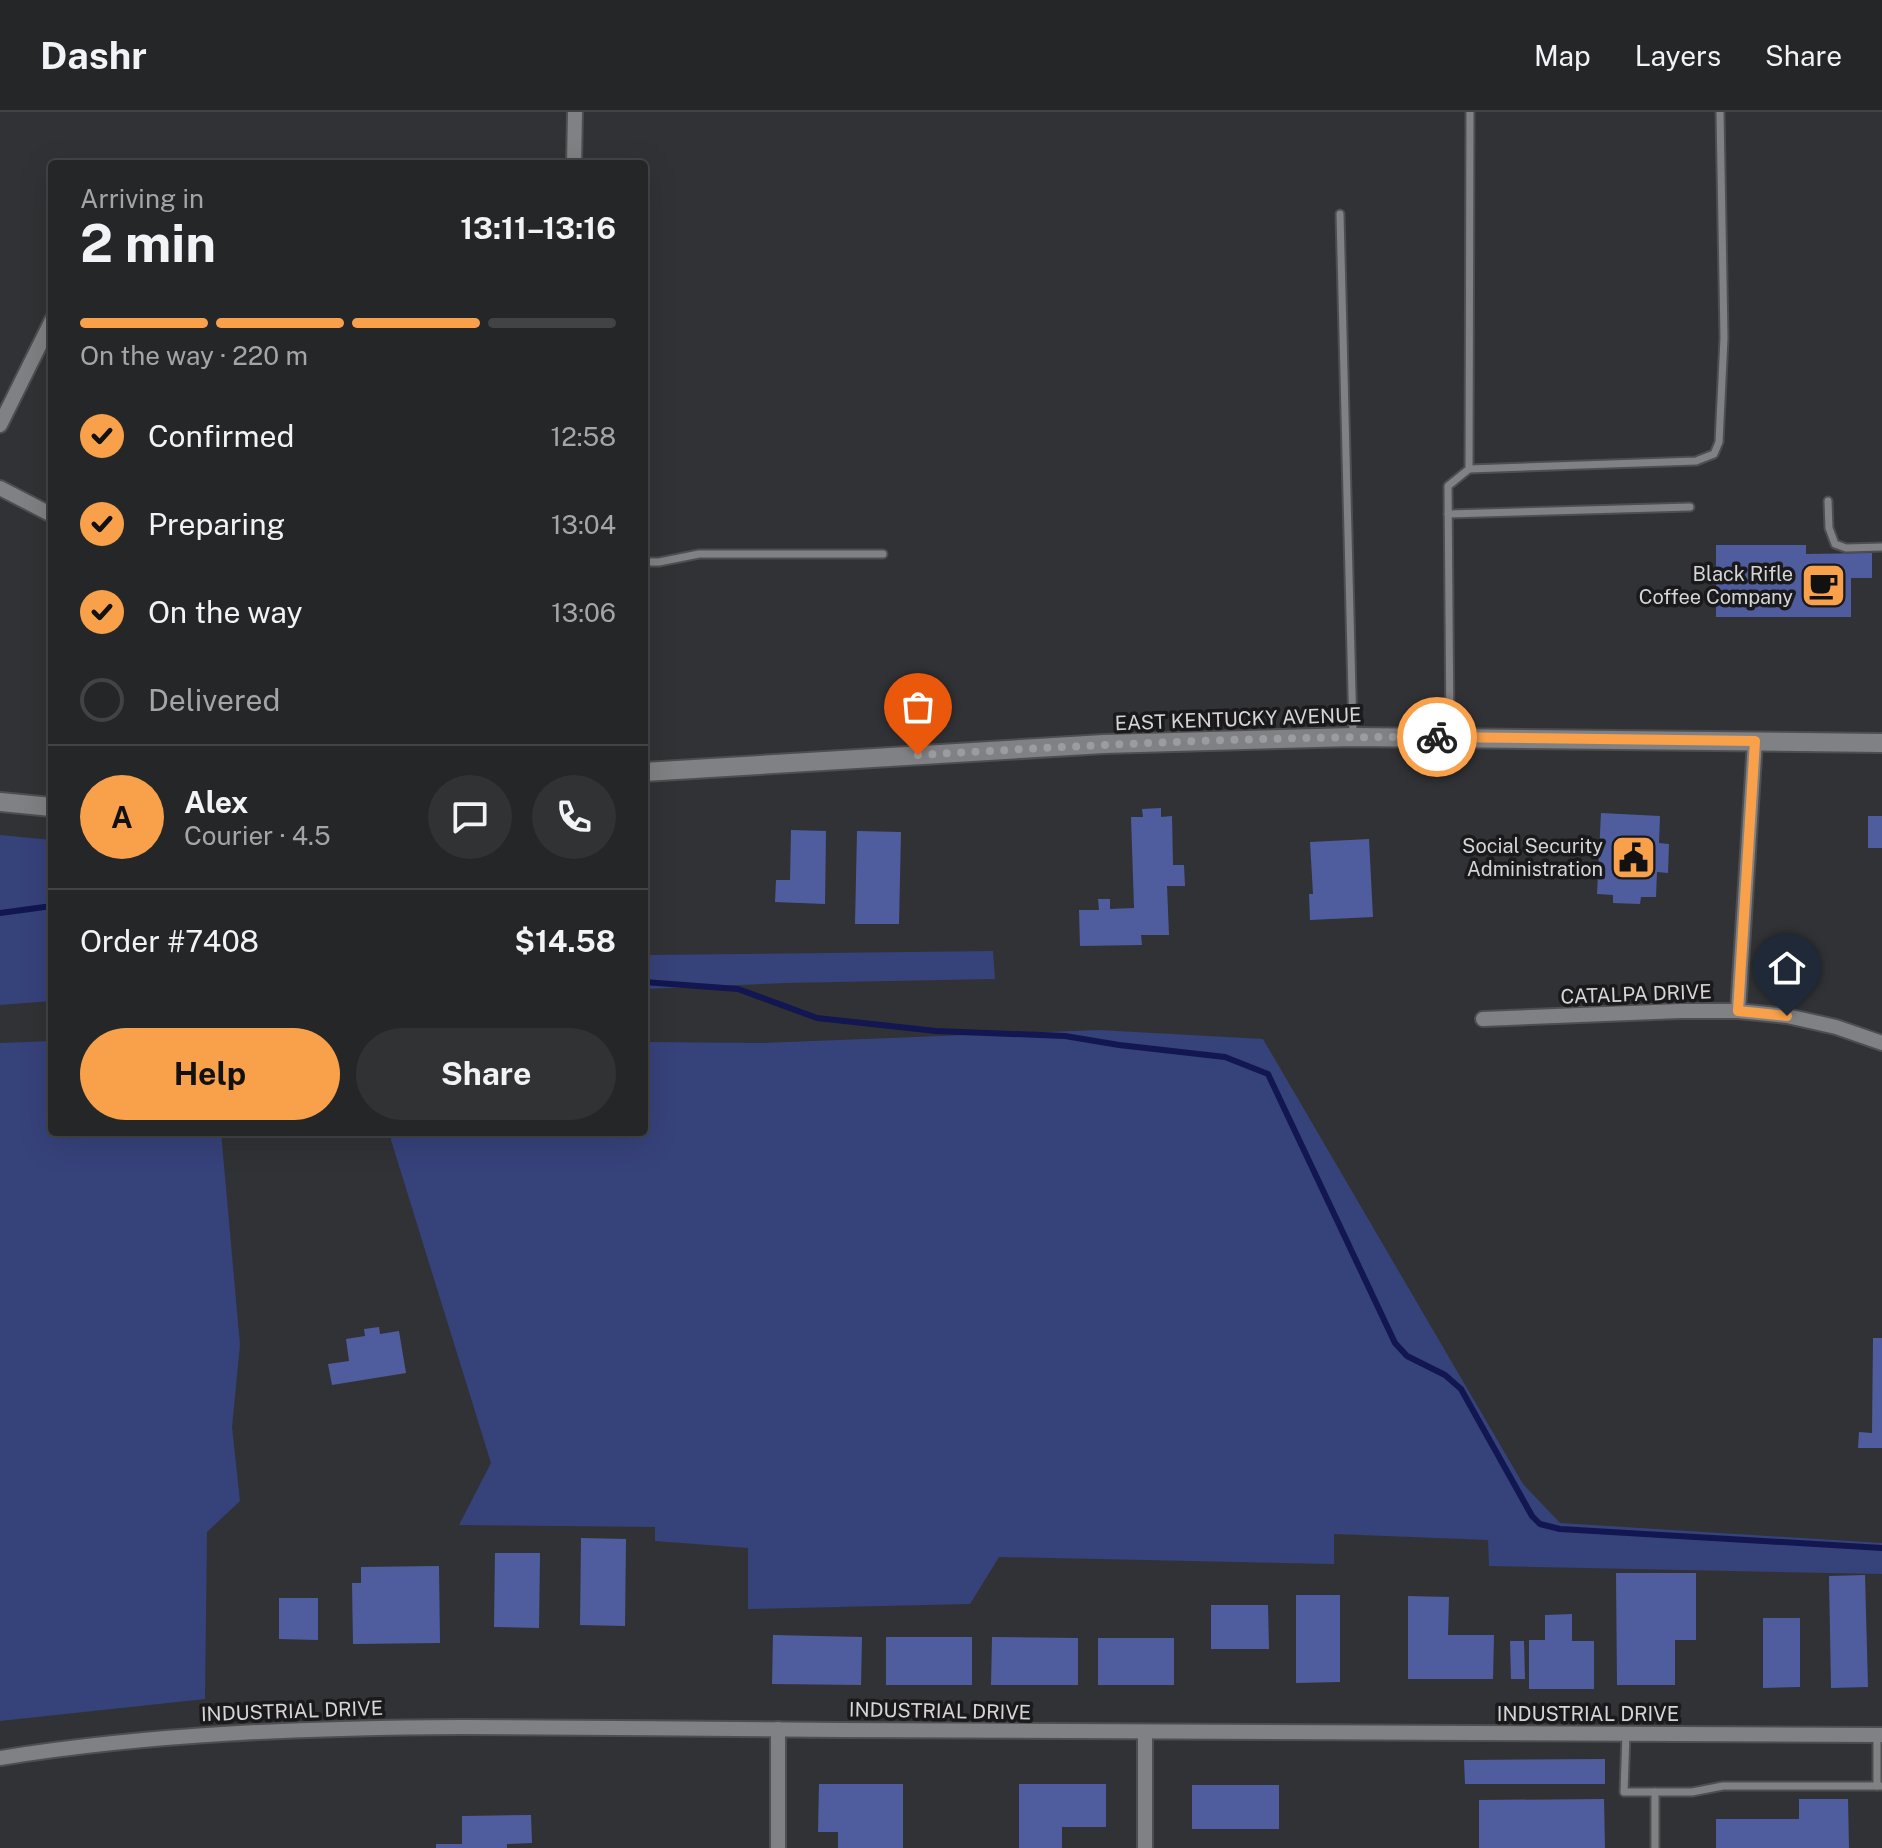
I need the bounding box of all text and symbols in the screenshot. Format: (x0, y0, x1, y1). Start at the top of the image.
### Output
text: Dashr (40, 33, 147, 78)
text: Map (1534, 39, 1591, 72)
text: Layers (1635, 39, 1721, 72)
text: Share (1765, 39, 1842, 72)
text: Arriving in (80, 183, 204, 214)
text: 13:11–13:16 (460, 210, 616, 246)
text: 2 min (80, 213, 216, 274)
text: On the way · 220 m (80, 340, 308, 371)
icon: check (80, 414, 124, 458)
text: Confirmed (148, 418, 294, 454)
text: 12:58 (551, 421, 616, 452)
icon: check (80, 502, 124, 546)
text: Preparing (148, 506, 285, 542)
text: 13:04 (551, 509, 616, 540)
cafe icon: Black Rifle Coffee Company (1800, 561, 1848, 609)
place label: Black Rifle Coffee Company (1639, 562, 1793, 609)
icon: check (80, 590, 124, 634)
text: On the way (148, 594, 302, 630)
text: 13:06 (551, 597, 616, 628)
pin (884, 673, 952, 755)
text: Delivered (148, 682, 280, 718)
icon: bag (896, 685, 940, 729)
courier (1397, 697, 1477, 777)
street label: EAST KENTUCKY AVENUE (1114, 703, 1362, 735)
icon: bike (1415, 715, 1459, 759)
button: chat (428, 775, 512, 859)
button: phone (532, 775, 616, 859)
text: Alex (184, 784, 248, 820)
text: A (111, 799, 133, 835)
text: Courier · 4.5 (184, 820, 331, 851)
place label: Social Security Administration (1462, 834, 1603, 881)
public building icon: Social Security Administration (1610, 834, 1658, 882)
text: Order #7408 (80, 923, 259, 959)
text: $14.58 (515, 923, 616, 959)
pin (1753, 934, 1821, 1016)
icon: home (1765, 946, 1809, 990)
street label: CATALPA DRIVE (1560, 979, 1712, 1009)
button: Help (80, 1028, 340, 1120)
button: Share (356, 1028, 616, 1120)
street label: INDUSTRIAL DRIVE (200, 1696, 384, 1726)
street label: INDUSTRIAL DRIVE (849, 1697, 1031, 1725)
street label: INDUSTRIAL DRIVE (1497, 1702, 1679, 1726)

